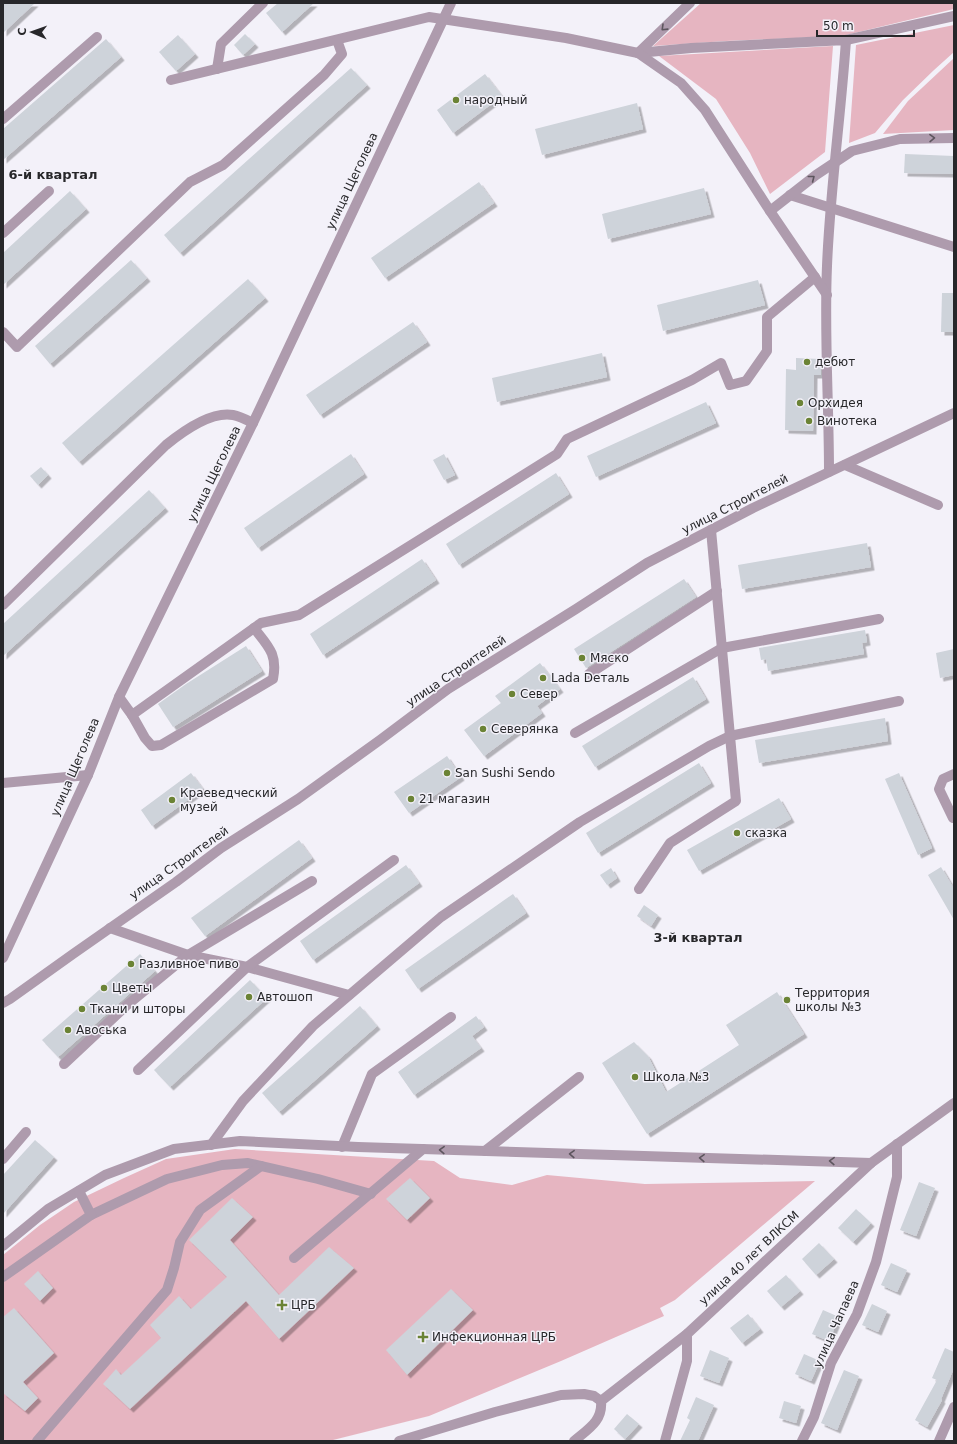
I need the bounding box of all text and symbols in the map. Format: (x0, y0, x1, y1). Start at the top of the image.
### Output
north arrow (12, 12, 52, 52)
scale bar (817, 12, 914, 38)
text: 50 m (823, 19, 854, 33)
one-way arrow (661, 23, 669, 31)
text: С (16, 27, 29, 36)
place label: народный (464, 93, 528, 107)
marker: народный (451, 95, 461, 105)
street label: улица Щеголева (323, 130, 381, 232)
one-way arrow (929, 134, 935, 143)
district label: 6-й квартал (8, 167, 98, 182)
one-way arrow (807, 176, 814, 183)
place label: дебют (815, 355, 855, 369)
marker: дебют (802, 357, 812, 367)
place label: Орхидея (808, 396, 863, 410)
marker: Орхидея (795, 398, 805, 408)
place label: Винотека (817, 414, 877, 428)
marker: Винотека (804, 416, 814, 426)
street label: улица Щеголева (185, 423, 243, 525)
street label: улица Строителей (680, 471, 790, 537)
street label: улица Строителей (403, 632, 509, 710)
place label: Мяско (590, 651, 629, 665)
marker: Мяско (577, 653, 587, 663)
place label: Lada Dеталь (551, 671, 630, 685)
marker: Lada Dеталь (538, 673, 548, 683)
place label: Север (520, 687, 558, 701)
marker: Север (507, 689, 517, 699)
street label: улица Щеголева (48, 716, 102, 818)
place label: Северянка (491, 722, 559, 736)
marker: Северянка (478, 724, 488, 734)
place label: San Sushi Sendo (455, 766, 555, 780)
marker: San Sushi Sendo (442, 768, 452, 778)
place label: Краеведческий музей (180, 786, 278, 814)
place label: 21 магазин (419, 792, 490, 806)
marker: 21 магазин (406, 794, 416, 804)
marker: Краеведческий музей (167, 795, 177, 805)
street label: улица Строителей (127, 824, 231, 902)
place label: сказка (745, 826, 787, 840)
marker: сказка (732, 828, 742, 838)
district label: 3-й квартал (653, 930, 743, 945)
place label: Разливное пиво (139, 957, 239, 971)
marker: Разливное пиво (126, 959, 136, 969)
place label: Цветы (112, 981, 152, 995)
marker: Цветы (99, 983, 109, 993)
place label: Территория школы №3 (794, 986, 870, 1014)
place label: Автошоп (257, 990, 313, 1004)
marker: Автошоп (244, 992, 254, 1002)
marker: Территория школы №3 (782, 995, 792, 1005)
place label: Ткани и шторы (89, 1002, 185, 1016)
marker: Ткани и шторы (77, 1004, 87, 1014)
place label: Авоська (76, 1023, 127, 1037)
marker: Авоська (63, 1025, 73, 1035)
place label: Школа №3 (643, 1070, 709, 1084)
marker: Школа №3 (630, 1072, 640, 1082)
one-way arrow (439, 1146, 445, 1154)
one-way arrow (569, 1150, 575, 1158)
one-way arrow (699, 1153, 705, 1162)
one-way arrow (829, 1157, 835, 1166)
street label: улица 40 лет ВЛКСМ (696, 1208, 802, 1308)
street label: улица Чапаева (810, 1278, 862, 1370)
place label: ЦРБ (291, 1298, 316, 1312)
marker: ЦРБ (276, 1299, 288, 1311)
place label: Инфекционная ЦРБ (432, 1330, 556, 1344)
marker: Инфекционная ЦРБ (417, 1331, 429, 1343)

